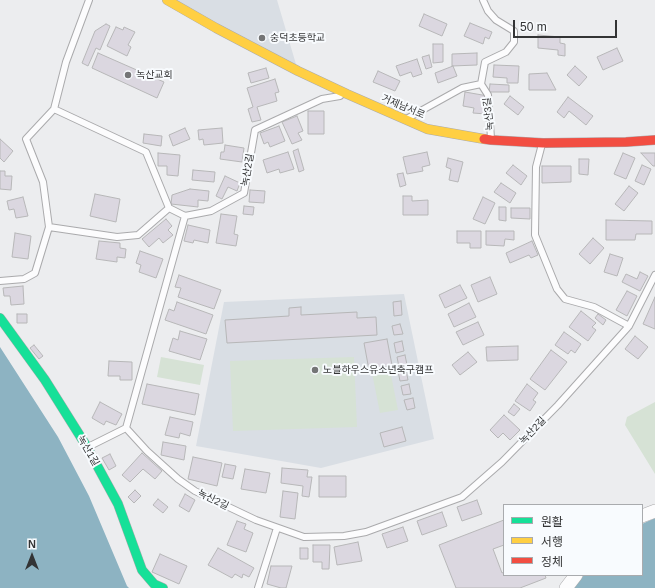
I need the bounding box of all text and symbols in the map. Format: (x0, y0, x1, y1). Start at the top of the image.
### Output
scale bar (515, 12, 619, 38)
text: 50 m (520, 20, 547, 34)
place label: 숭덕초등학교 (270, 32, 325, 44)
marker: 숭덕초등학교 (257, 33, 267, 43)
place label: 녹산교회 (136, 69, 173, 81)
marker: 녹산교회 (123, 70, 133, 80)
street label: 거제남서로 (379, 92, 427, 122)
street label: 녹산3길 (481, 97, 497, 131)
street label: 녹산2길 (239, 153, 257, 187)
place label: 노블하우스유소년축구캠프 (323, 364, 433, 376)
marker: 노블하우스유소년축구캠프 (310, 365, 320, 375)
street label: 녹산2길 (517, 415, 549, 447)
street label: 녹산1길 (75, 434, 101, 468)
street label: 녹산2길 (195, 487, 231, 513)
legend (503, 504, 643, 576)
text: 원활 (541, 515, 563, 529)
text: 서행 (541, 535, 563, 549)
north arrow (12, 536, 52, 576)
text: N (28, 538, 36, 550)
text: 정체 (541, 555, 563, 569)

